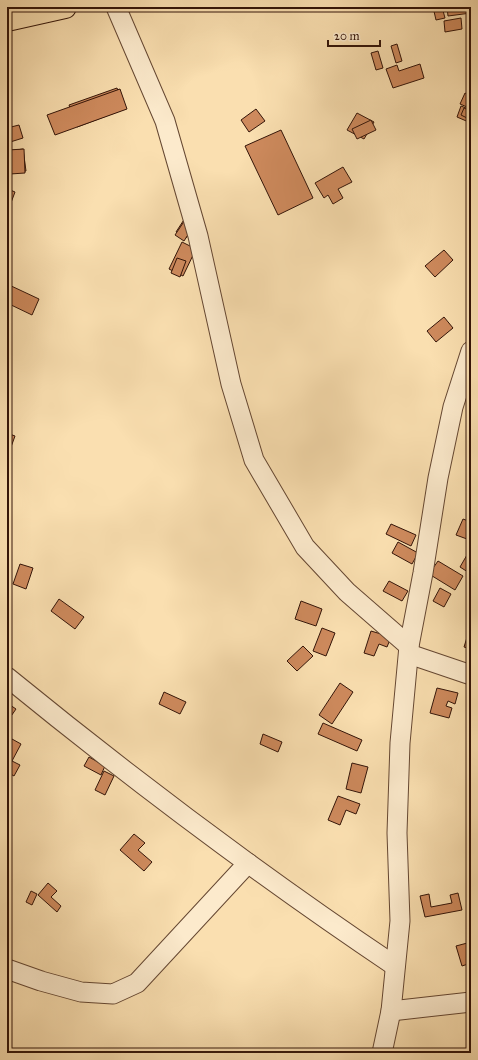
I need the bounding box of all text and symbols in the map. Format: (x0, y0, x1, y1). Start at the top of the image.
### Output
scale bar (328, 22, 380, 48)
text: 20 m (334, 29, 360, 43)

